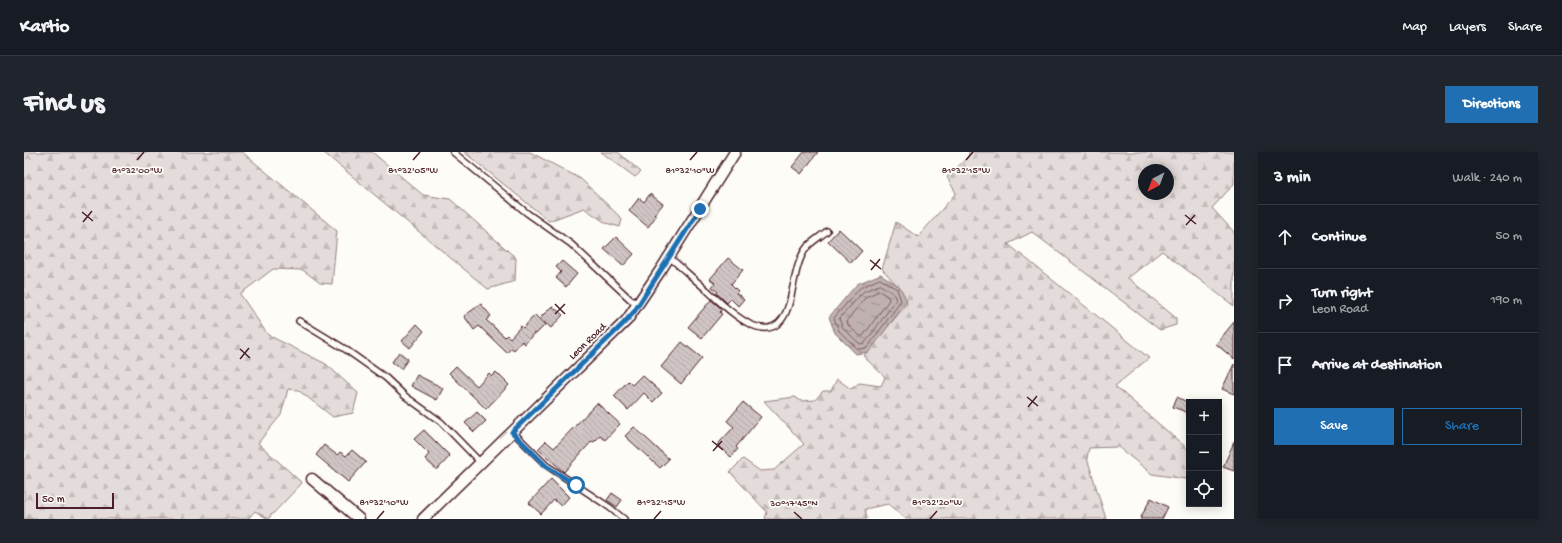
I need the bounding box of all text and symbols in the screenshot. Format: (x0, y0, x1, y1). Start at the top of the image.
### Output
text: Kartio (20, 16, 69, 39)
text: Map (1403, 19, 1427, 36)
text: Layers (1449, 19, 1486, 36)
text: Share (1508, 19, 1542, 36)
button: Directions (1445, 86, 1538, 123)
text: Find us (24, 88, 104, 121)
north arrow (1138, 164, 1174, 200)
text: 81°32'00"W (112, 165, 163, 177)
text: 81°32'05"W (388, 165, 439, 177)
text: 81°32'10"W (665, 165, 715, 177)
text: 81°32'15"W (942, 165, 991, 177)
text: 3 min (1274, 168, 1311, 188)
text: Walk · 240 m (1453, 171, 1522, 186)
route end (691, 200, 709, 218)
icon: ahead (1274, 226, 1296, 248)
text: Continue (1312, 228, 1366, 246)
text: 50 m (1495, 229, 1522, 244)
text: Turn right (1312, 284, 1372, 302)
icon: right (1274, 290, 1296, 312)
text: 190 m (1491, 293, 1522, 308)
text: Leon Road (1312, 302, 1368, 317)
street label: Leon Road (567, 320, 610, 363)
icon: arrive (1274, 354, 1296, 376)
text: Arrive at destination (1312, 356, 1442, 374)
map controls (1186, 399, 1222, 507)
button: + (1186, 399, 1222, 435)
button: Save (1274, 408, 1394, 445)
button: Share (1402, 408, 1522, 445)
button: − (1186, 435, 1222, 471)
button: locate (1186, 471, 1222, 507)
route start (567, 476, 585, 494)
scale bar (36, 491, 114, 510)
text: 50 m (42, 494, 64, 506)
text: 81°32'10"W (359, 497, 409, 509)
text: 81°32'15"W (637, 497, 686, 509)
text: 81°32'20"W (912, 497, 962, 509)
text: 30°17'45"N (769, 498, 818, 510)

